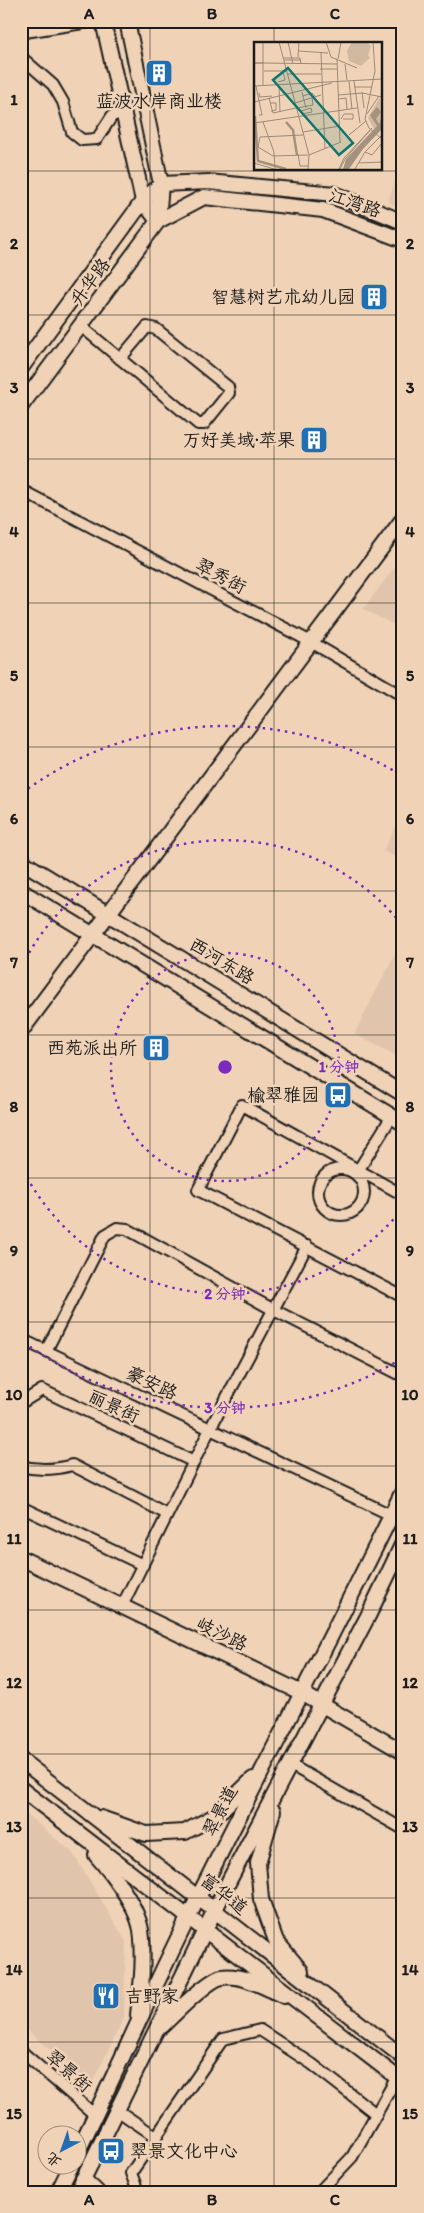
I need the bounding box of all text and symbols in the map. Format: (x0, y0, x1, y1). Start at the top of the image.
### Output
text: A (83, 4, 95, 23)
text: B (207, 4, 218, 23)
text: C (330, 4, 341, 23)
inset map (254, 42, 382, 170)
building icon: 蓝波水岸商业楼 (144, 58, 174, 88)
text: 1 (10, 90, 18, 109)
place label: 蓝波水岸商业楼 (96, 90, 222, 112)
text: 1 (406, 90, 414, 109)
street label: 江湾路 (326, 184, 384, 222)
text: 2 (10, 234, 19, 253)
text: 2 (406, 234, 415, 253)
street label: 升华路 (65, 254, 115, 310)
building icon: 智慧树艺术幼儿园 (359, 282, 389, 312)
place label: 智慧树艺术幼儿园 (211, 286, 355, 308)
text: 3 (10, 378, 19, 397)
text: 3 (406, 378, 415, 397)
building icon: 万好美域·苹果 (299, 425, 329, 455)
place label: 万好美域·苹果 (183, 429, 295, 451)
text: 4 (9, 522, 19, 541)
text: 4 (405, 522, 415, 541)
street label: 翠秀街 (192, 554, 250, 598)
text: 5 (10, 666, 19, 685)
text: 5 (406, 666, 415, 685)
text: 6 (10, 809, 19, 828)
text: 6 (406, 809, 415, 828)
street label: 西河东路 (185, 933, 259, 989)
text: 7 (9, 953, 18, 972)
text: 7 (405, 953, 414, 972)
building icon: 西苑派出所 (141, 1033, 171, 1063)
place label: 西苑派出所 (47, 1037, 137, 1059)
centre of rings (216, 1058, 234, 1076)
text: 1 分钟 (319, 1058, 359, 1076)
bus stop icon: 榆翠雅园 (323, 1080, 353, 1110)
place label: 榆翠雅园 (247, 1084, 319, 1106)
text: 8 (10, 1097, 19, 1116)
text: 8 (406, 1097, 415, 1116)
text: 9 (10, 1241, 18, 1260)
text: 9 (406, 1241, 414, 1260)
text: 2 分钟 (204, 1285, 246, 1303)
street label: 豪安路 (123, 1362, 181, 1404)
text: 10 (5, 1385, 23, 1404)
street label: 丽景街 (85, 1385, 143, 1427)
text: 10 (401, 1385, 419, 1404)
text: 3 分钟 (204, 1399, 246, 1417)
text: 11 (7, 1529, 22, 1548)
text: 11 (403, 1529, 418, 1548)
street label: 岐沙路 (193, 1612, 251, 1656)
text: 12 (6, 1673, 23, 1692)
text: 12 (402, 1673, 419, 1692)
street label: 翠景道 (198, 1782, 242, 1840)
text: 13 (6, 1817, 22, 1836)
text: 13 (402, 1817, 418, 1836)
street label: 富华道 (196, 1869, 252, 1919)
text: 14 (5, 1960, 23, 1979)
text: 14 (401, 1960, 419, 1979)
restaurant icon: 吉野家 (91, 1981, 121, 2011)
place label: 吉野家 (125, 1985, 179, 2007)
street label: 翠景街 (41, 2045, 97, 2097)
text: 15 (6, 2104, 23, 2123)
text: 15 (402, 2104, 419, 2123)
north arrow (38, 2126, 88, 2176)
bus stop icon: 翠景文化中心 (96, 2136, 126, 2166)
place label: 翠景文化中心 (130, 2140, 238, 2162)
text: 北 (43, 2148, 65, 2170)
text: A (83, 2190, 95, 2209)
text: B (207, 2190, 218, 2209)
text: C (330, 2190, 341, 2209)

